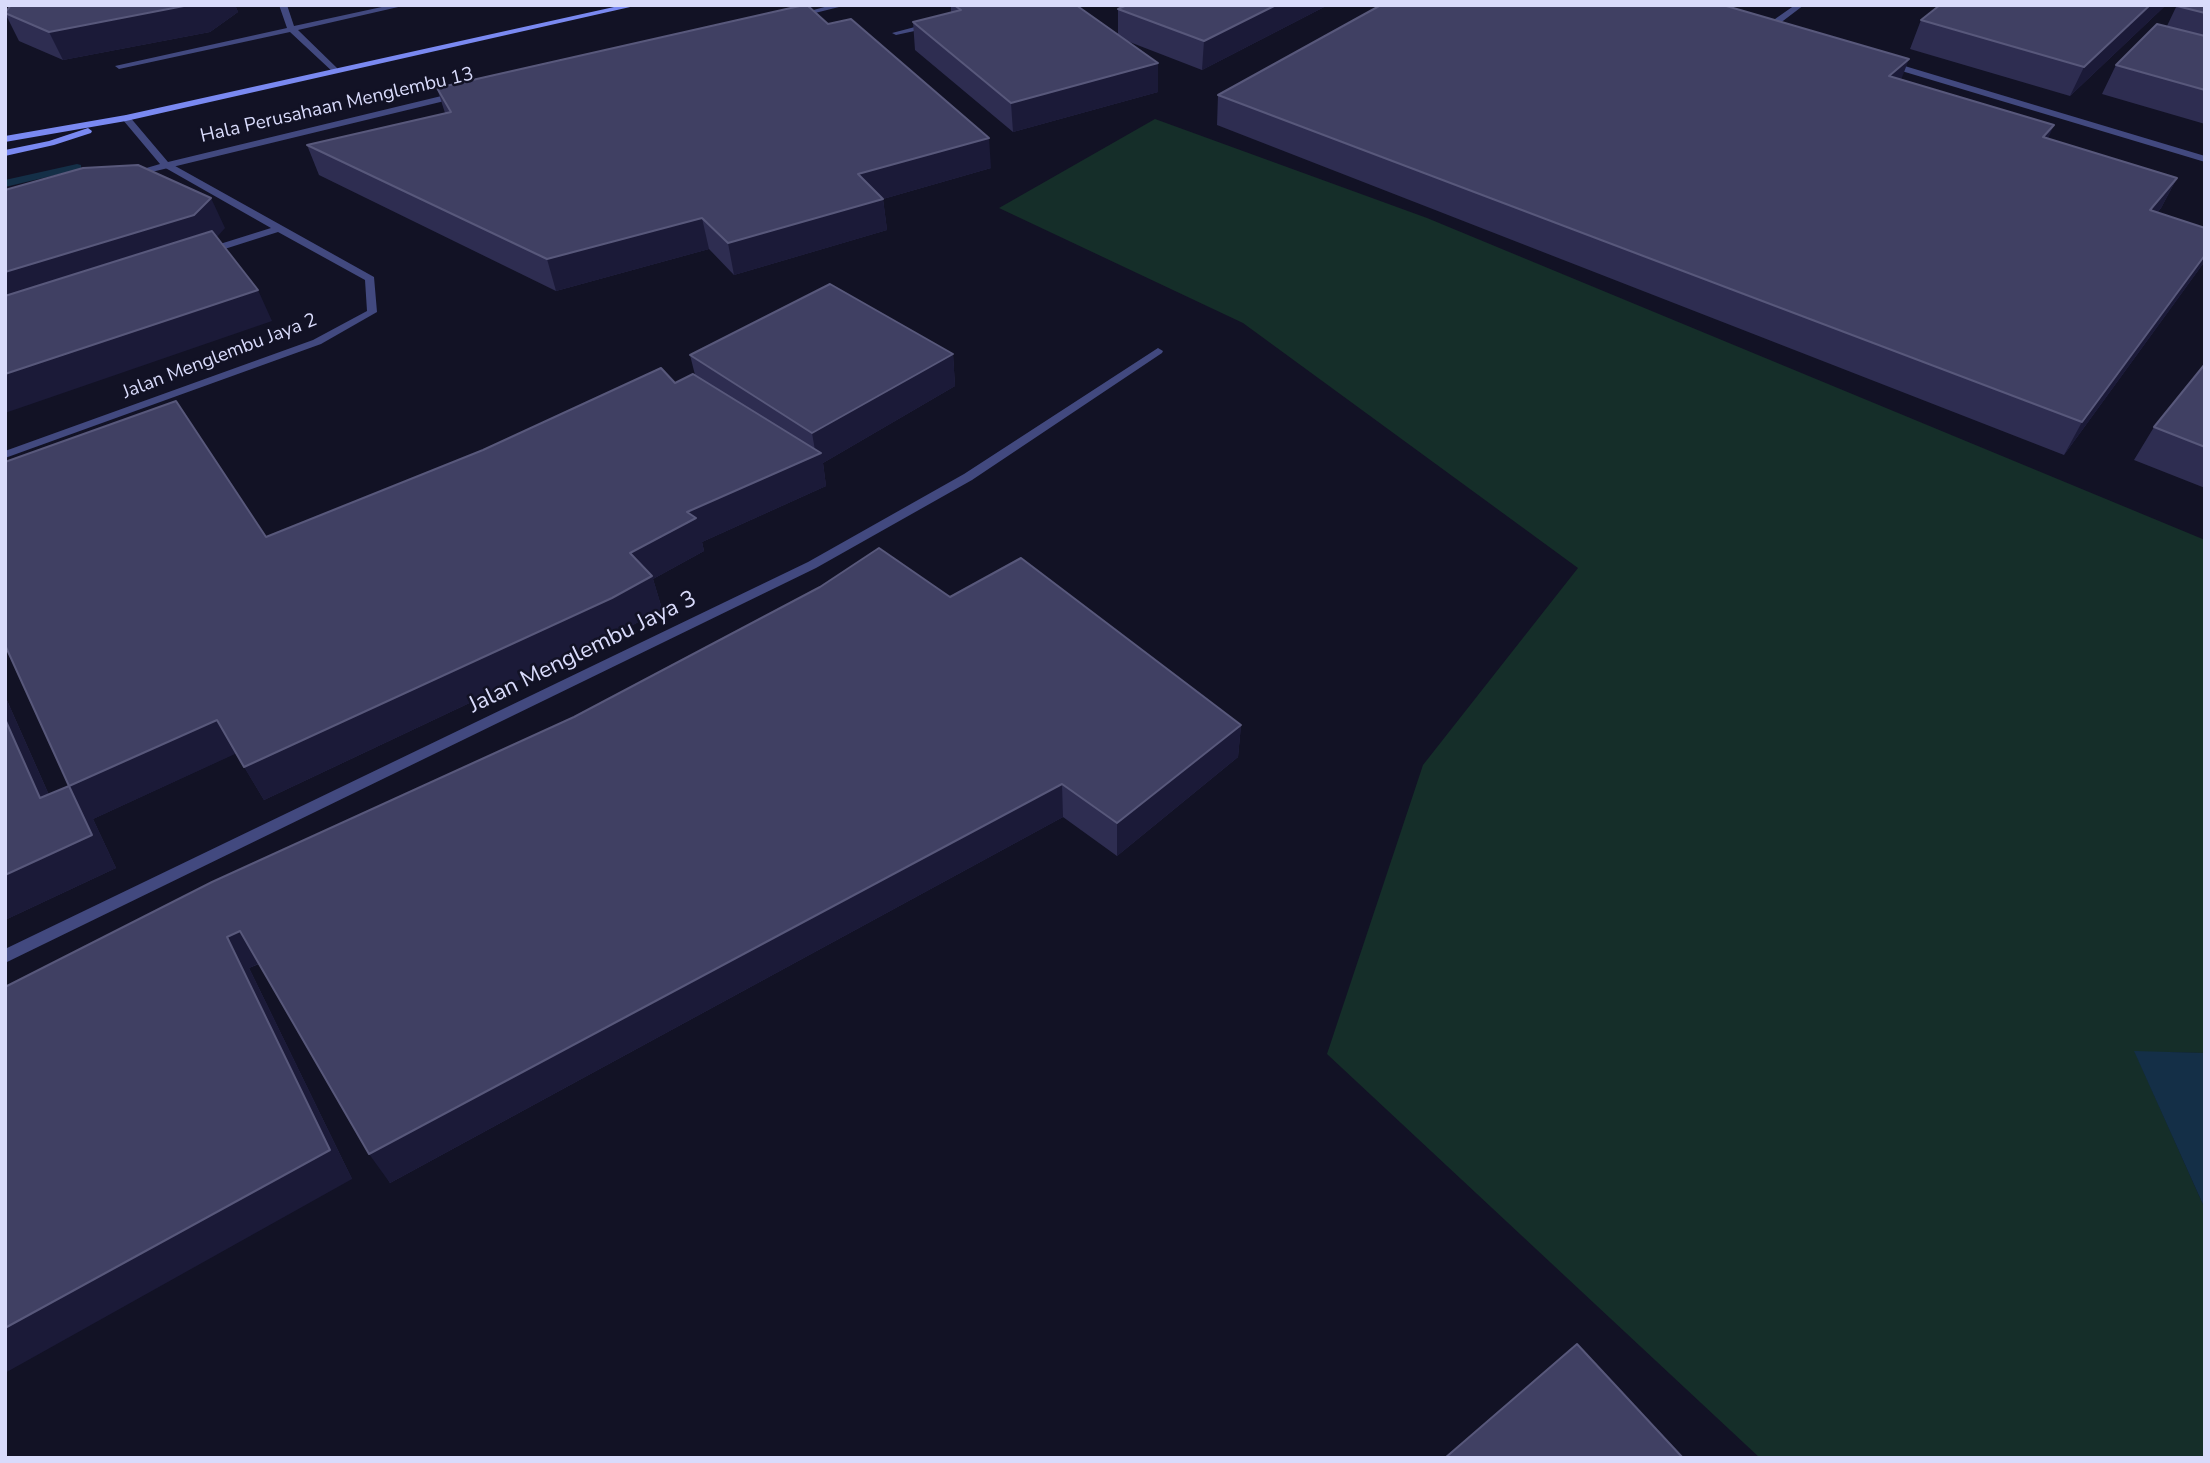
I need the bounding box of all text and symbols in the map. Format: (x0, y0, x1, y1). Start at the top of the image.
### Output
street label: Hala Perusahaan Menglembu 13 (198, 63, 476, 149)
street label: Jalan Menglembu Jaya 2 (120, 309, 320, 405)
street label: Jalan Menglembu Jaya 3 (465, 586, 701, 720)

